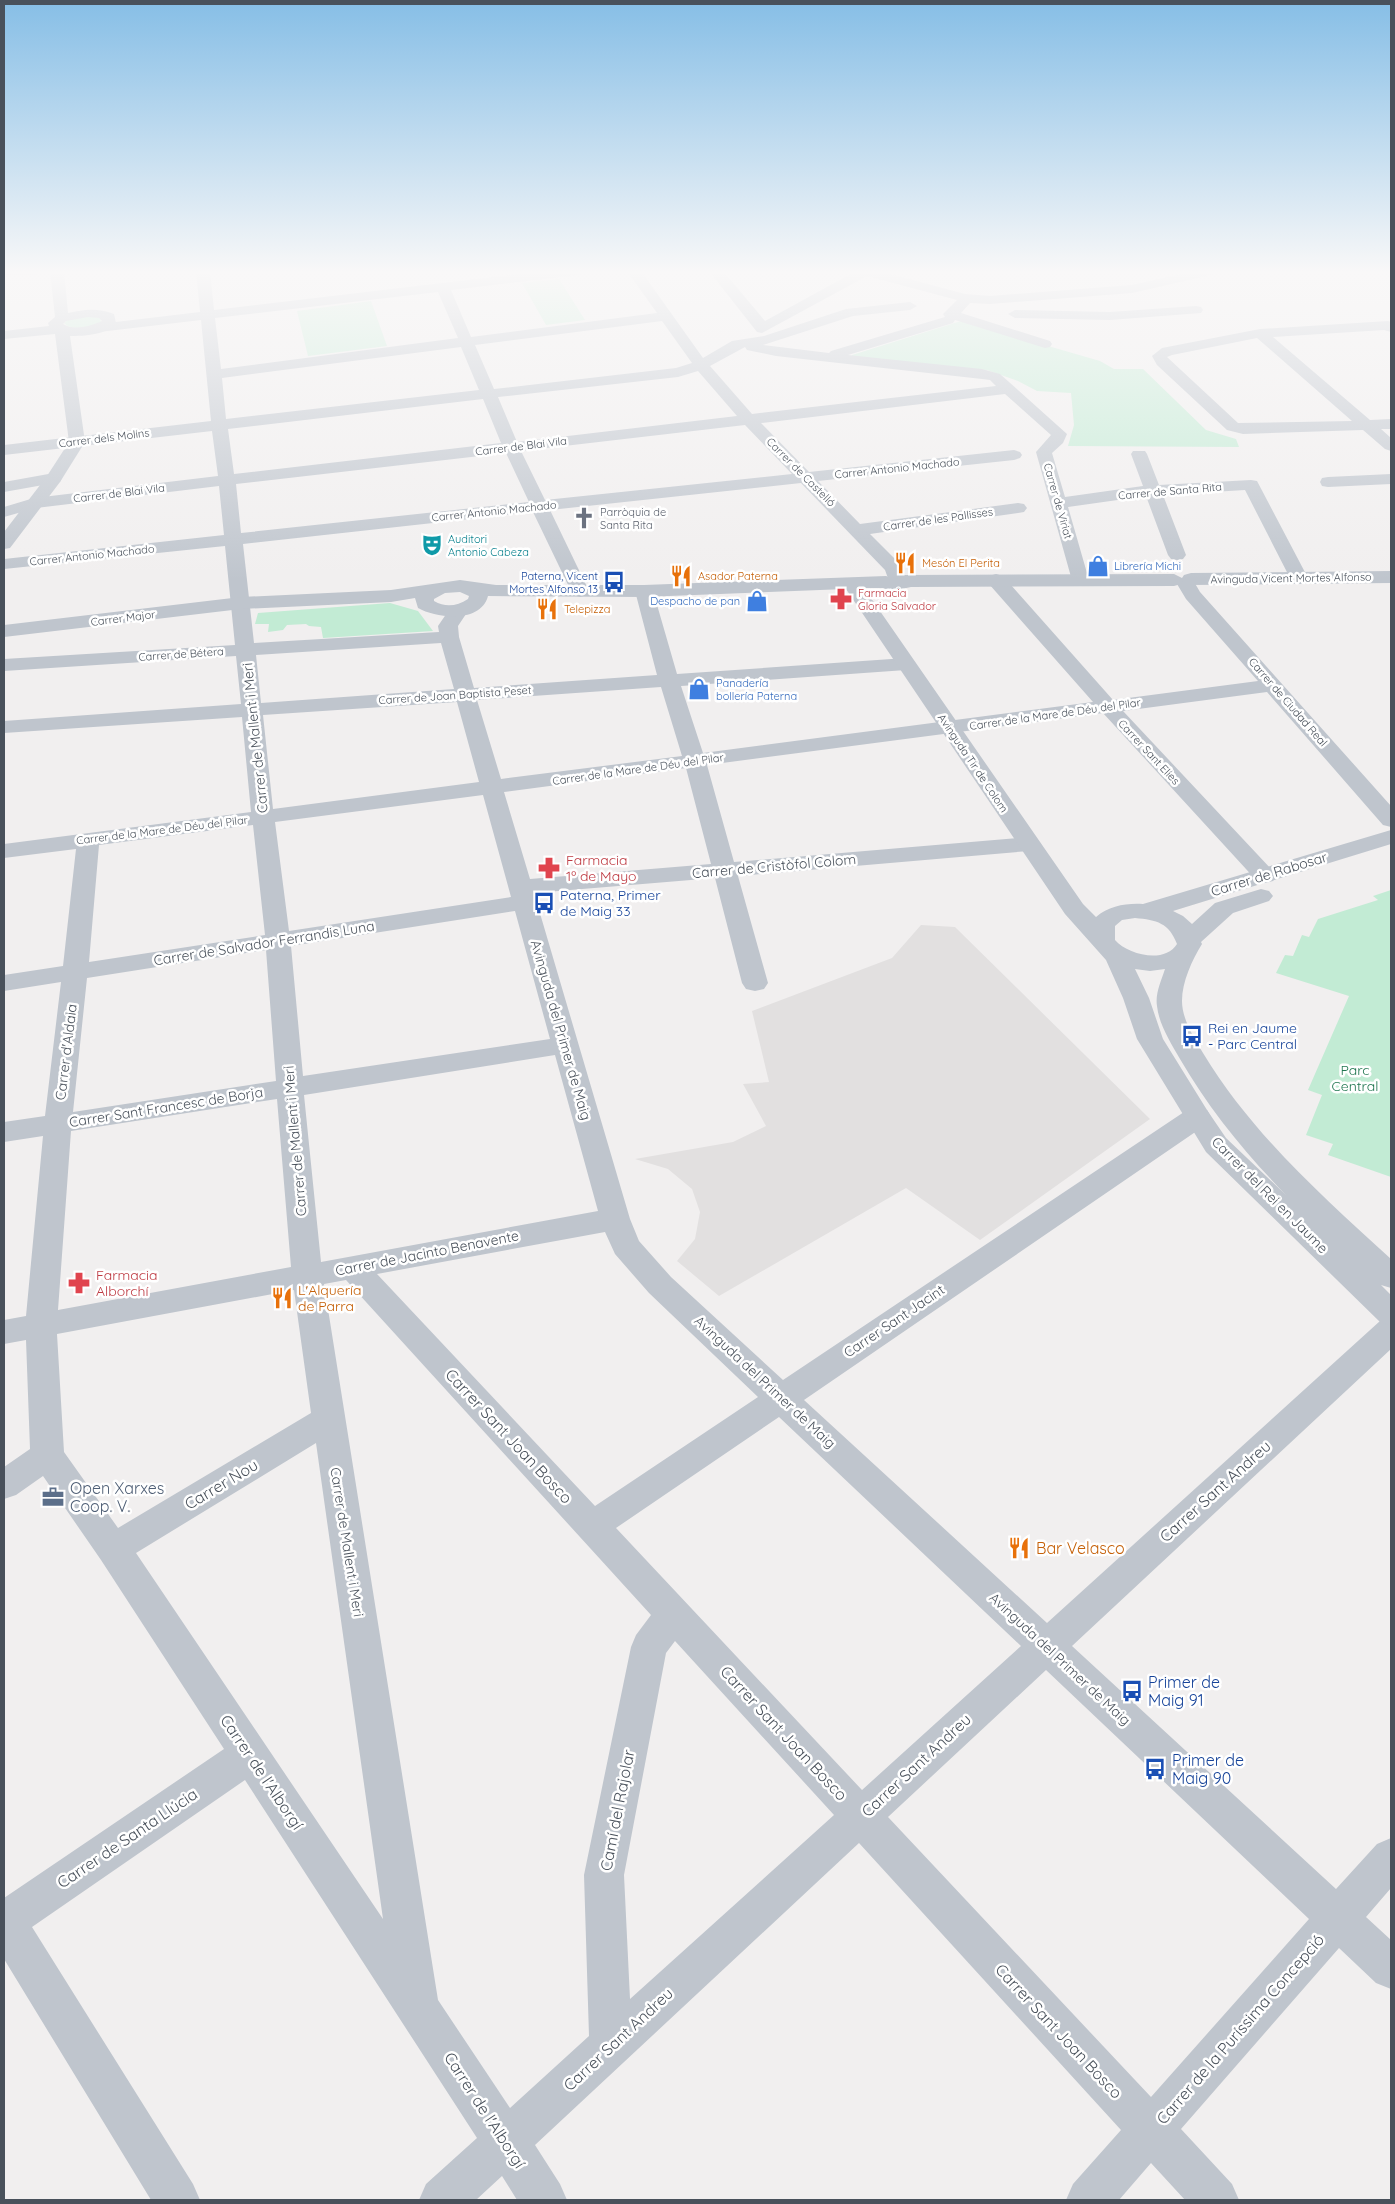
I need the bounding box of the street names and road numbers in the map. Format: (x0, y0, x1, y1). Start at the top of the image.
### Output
street label: Carrer dels Molins (58, 425, 150, 451)
street label: Carrer de Blai Vila (475, 433, 567, 459)
street label: Carrer de Castelló (764, 435, 839, 510)
street label: Carrer Antonio Machado (834, 454, 960, 482)
street label: Carrer de Viriat (1041, 462, 1076, 541)
street label: Carrer de Santa Rita (1118, 479, 1222, 503)
street label: Carrer de Blai Vila (73, 480, 165, 506)
street label: Carrer Antonio Machado (431, 497, 557, 525)
street label: Carrer de les Pallisses (882, 504, 994, 534)
street label: Carrer Antonio Machado (29, 541, 155, 569)
street label: Avinguda Vicent Mortes Alfonso (1210, 570, 1372, 586)
street label: Carrer Major (90, 607, 157, 629)
street label: Carrer de Bétera (138, 644, 224, 664)
street label: Carrer de Ciudad Real (1246, 655, 1330, 749)
street label: Carrer de Mallent i Meri (238, 662, 272, 814)
street label: Carrer de Joan Baptista Peset (378, 683, 532, 707)
street label: Carrer de la Mare de Déu del Pilar (969, 695, 1142, 733)
street label: Avinguda Tir de Colom (935, 711, 1011, 815)
street label: Carrer Sant Elies (1115, 717, 1183, 787)
street label: Carrer de la Mare de Déu del Pilar (552, 750, 725, 788)
street label: Carrer de la Mare de Déu del Pilar (75, 812, 249, 847)
street label: Carrer de Rabosar (1209, 848, 1330, 900)
street label: Carrer de Cristòfol Colom (691, 850, 857, 882)
street label: Carrer de Salvador Ferrandis Luna (152, 917, 376, 969)
street label: Avinguda del Primer de Maig (527, 938, 595, 1122)
street label: Carrer d'Aldaia (51, 1003, 81, 1101)
street label: Carrer de Mallent i Meri (279, 1065, 311, 1217)
street label: Carrer Sant Francesc de Borja (68, 1083, 264, 1131)
street label: Carrer del Rei en Jaume (1208, 1133, 1332, 1257)
street label: Carrer de Jacinto Benavente (334, 1226, 520, 1280)
street label: Carrer Sant Jacint (840, 1280, 948, 1361)
street label: Avinguda del Primer de Maig (691, 1312, 839, 1452)
street label: Carrer Sant Joan Bosco (441, 1364, 577, 1508)
street label: Carrer Sant Andreu (1155, 1436, 1275, 1546)
street label: Carrer Nou (181, 1454, 261, 1514)
street label: Carrer de Mallent i Meri (326, 1466, 368, 1618)
street label: Avinguda del Primer de Maig (986, 1589, 1134, 1729)
street label: Carrer Sant Joan Bosco (716, 1661, 852, 1805)
street label: Carrer Sant Andreu (857, 1709, 975, 1821)
street label: Carrer de l'Alborgí (216, 1711, 308, 1834)
street label: Camí del Rajolar (595, 1748, 639, 1872)
street label: Carrer de Santa Llúcia (53, 1784, 201, 1892)
street label: Carrer de la Puríssima Concepció (1152, 1930, 1328, 2128)
street label: Carrer Sant Joan Bosco (991, 1959, 1127, 2103)
street label: Carrer Sant Andreu (559, 1983, 677, 2095)
street label: Carrer de l'Alborgí (440, 2048, 530, 2172)

